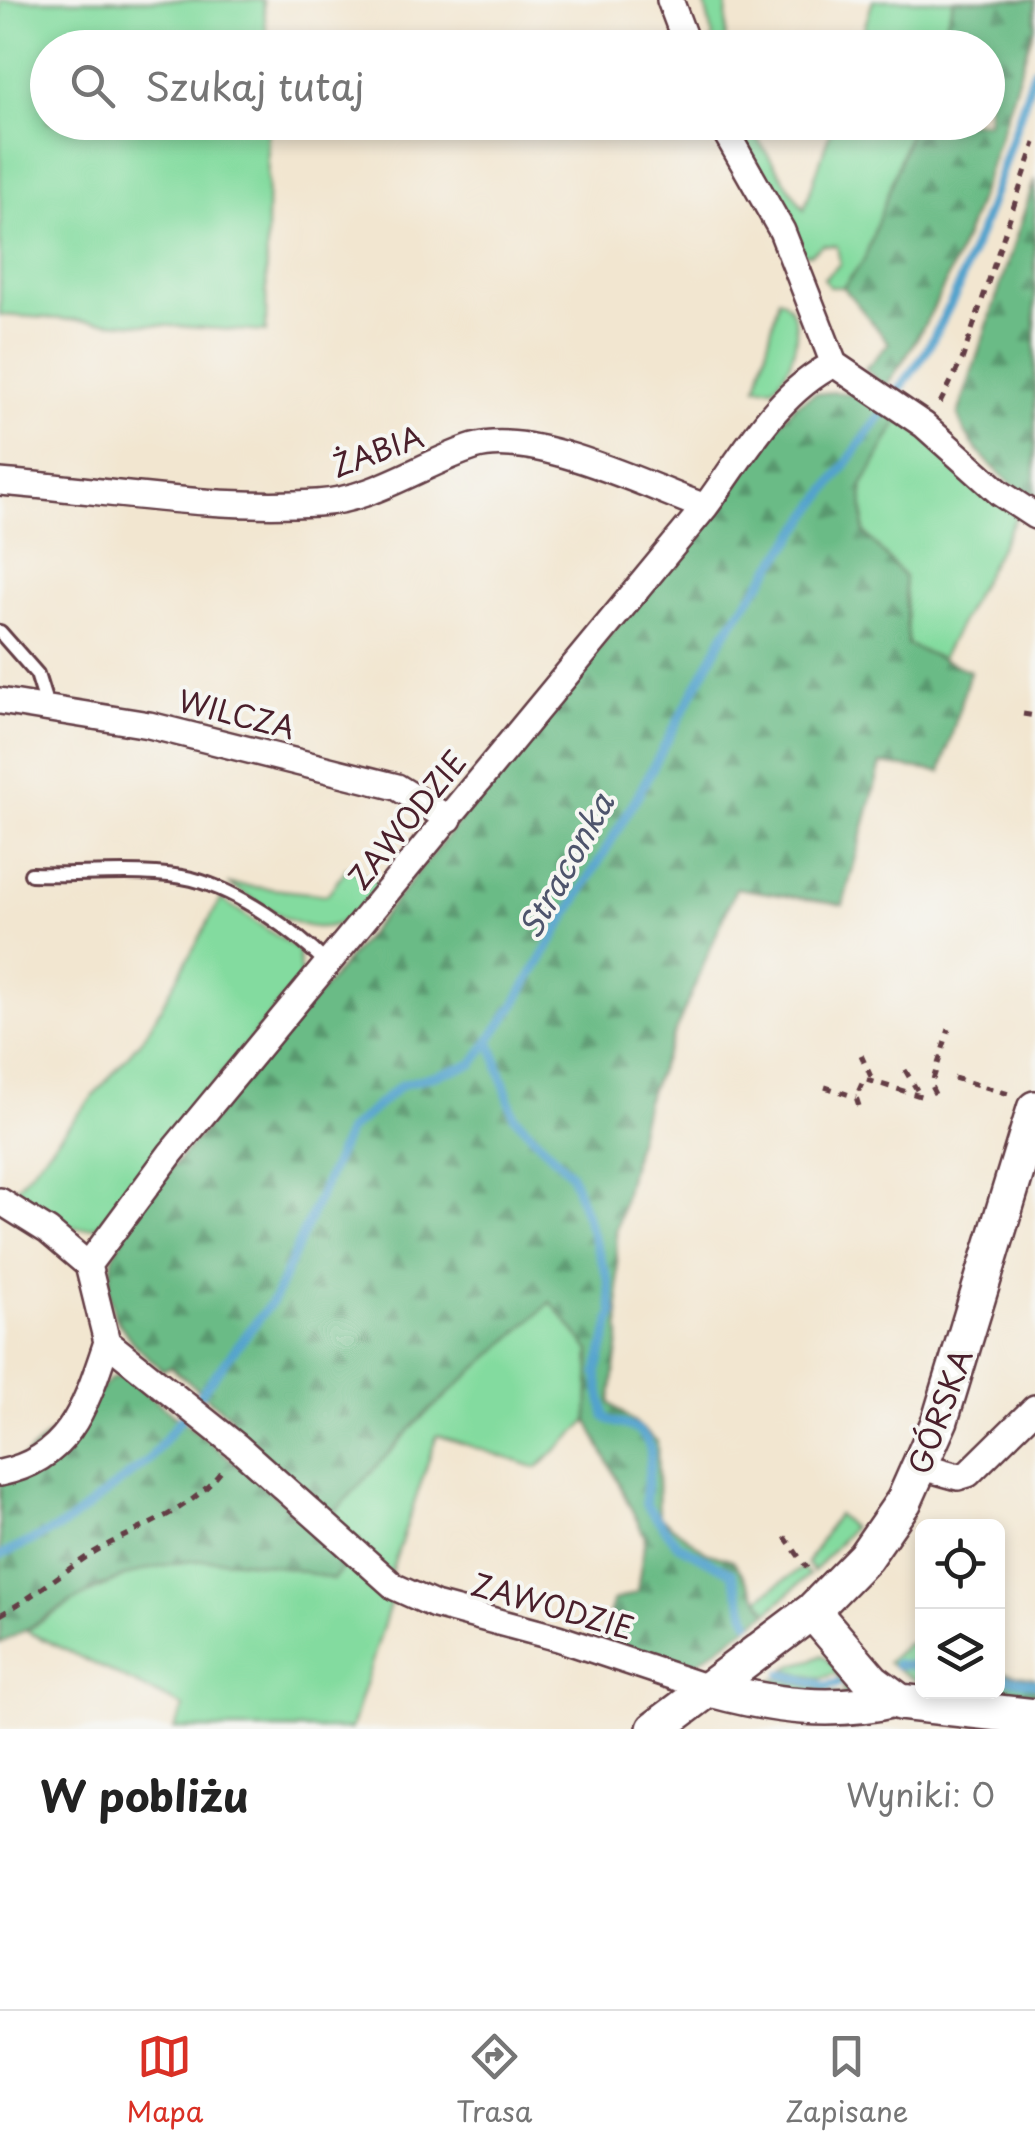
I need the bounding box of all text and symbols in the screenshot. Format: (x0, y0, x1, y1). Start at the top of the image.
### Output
search box (30, 30, 1005, 140)
text: Szukaj tutaj (145, 57, 364, 114)
icon: search (65, 58, 120, 113)
street label: ŻABIA (325, 413, 429, 487)
street label: WILCZA (174, 677, 300, 749)
street label: ZAWODZIE (336, 740, 476, 898)
water label: Straconka (505, 783, 625, 946)
street label: GÓRSKA (896, 1342, 982, 1480)
map controls (915, 1519, 1005, 1699)
button: locate (915, 1519, 1005, 1609)
street label: ZAWODZIE (466, 1560, 640, 1650)
button: layers (915, 1609, 1005, 1699)
text: W pobliżu (40, 1763, 249, 1826)
text: Wyniki: 0 (846, 1770, 995, 1818)
tab: Mapa (126, 2029, 203, 2132)
tab: Trasa (456, 2029, 532, 2132)
tab: Zapisane (785, 2029, 909, 2132)

